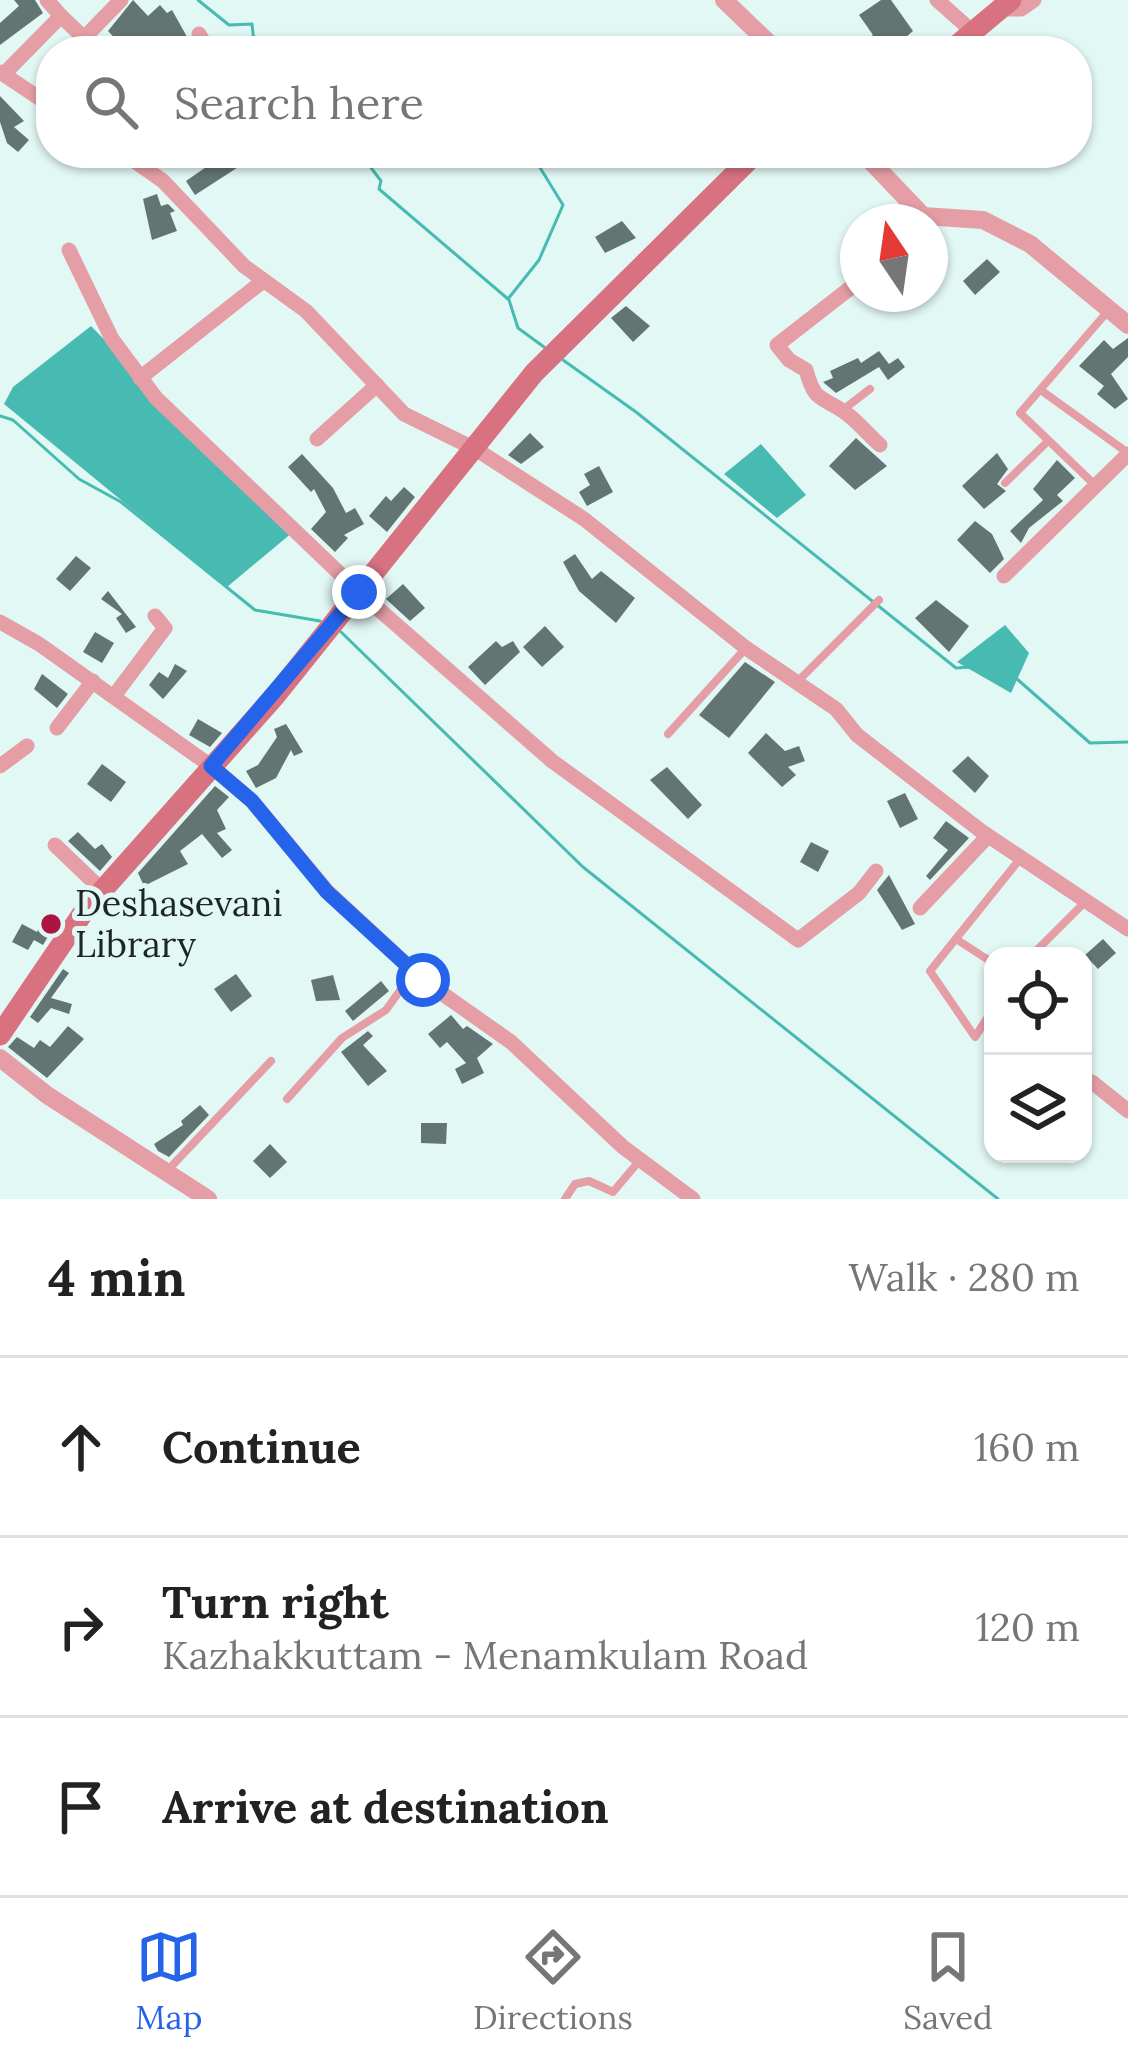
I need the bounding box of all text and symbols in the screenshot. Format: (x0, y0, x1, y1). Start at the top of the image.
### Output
search box (36, 36, 1092, 168)
icon: search (78, 69, 144, 135)
text: Search here (174, 74, 424, 131)
north arrow (840, 204, 948, 312)
route end (332, 565, 386, 619)
place label: Deshasevani Library (75, 880, 283, 967)
marker: Deshasevani Library (38, 911, 64, 937)
map controls (984, 947, 1092, 1163)
button: locate (984, 947, 1092, 1055)
route start (396, 953, 450, 1007)
button: layers (984, 1055, 1092, 1163)
text: 4 min (48, 1245, 185, 1310)
text: Walk · 280 m (849, 1252, 1080, 1302)
icon: ahead (48, 1414, 114, 1480)
text: Continue (162, 1418, 361, 1475)
text: 160 m (974, 1422, 1080, 1472)
text: Turn right (162, 1573, 389, 1630)
icon: right (48, 1594, 114, 1660)
text: 120 m (976, 1602, 1080, 1652)
text: Kazhakkuttam - Menamkulam Road (162, 1630, 808, 1680)
icon: arrive (48, 1774, 114, 1840)
text: Arrive at destination (162, 1778, 609, 1835)
tab: Map (135, 1924, 202, 2038)
tab: Directions (473, 1924, 633, 2038)
tab: Saved (903, 1924, 993, 2038)

